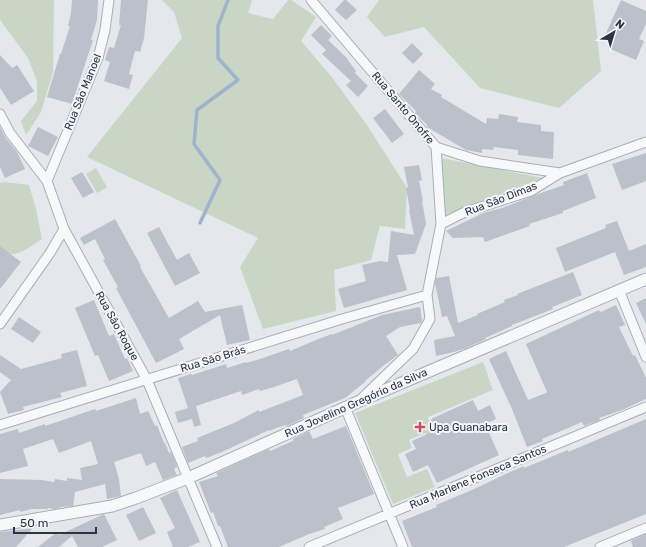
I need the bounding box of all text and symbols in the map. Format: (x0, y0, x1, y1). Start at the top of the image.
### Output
north arrow (594, 12, 634, 52)
text: N (613, 17, 627, 32)
street label: Rua São Manoel (62, 52, 104, 132)
street label: Rua Santo Onofre (369, 69, 437, 147)
street label: Rua São Dimas (463, 179, 539, 219)
street label: Rua São Roque (93, 289, 141, 363)
street label: Rua São Brás (179, 343, 248, 375)
street label: Rua Jovelino Gregório da Silva (283, 366, 429, 440)
marker: Upa Guanabara (414, 421, 426, 433)
place label: Upa Guanabara (429, 421, 508, 434)
street label: Rua Marlene Fonseca Santos (408, 442, 549, 512)
scale bar (14, 509, 96, 535)
text: 50 m (20, 516, 48, 530)

